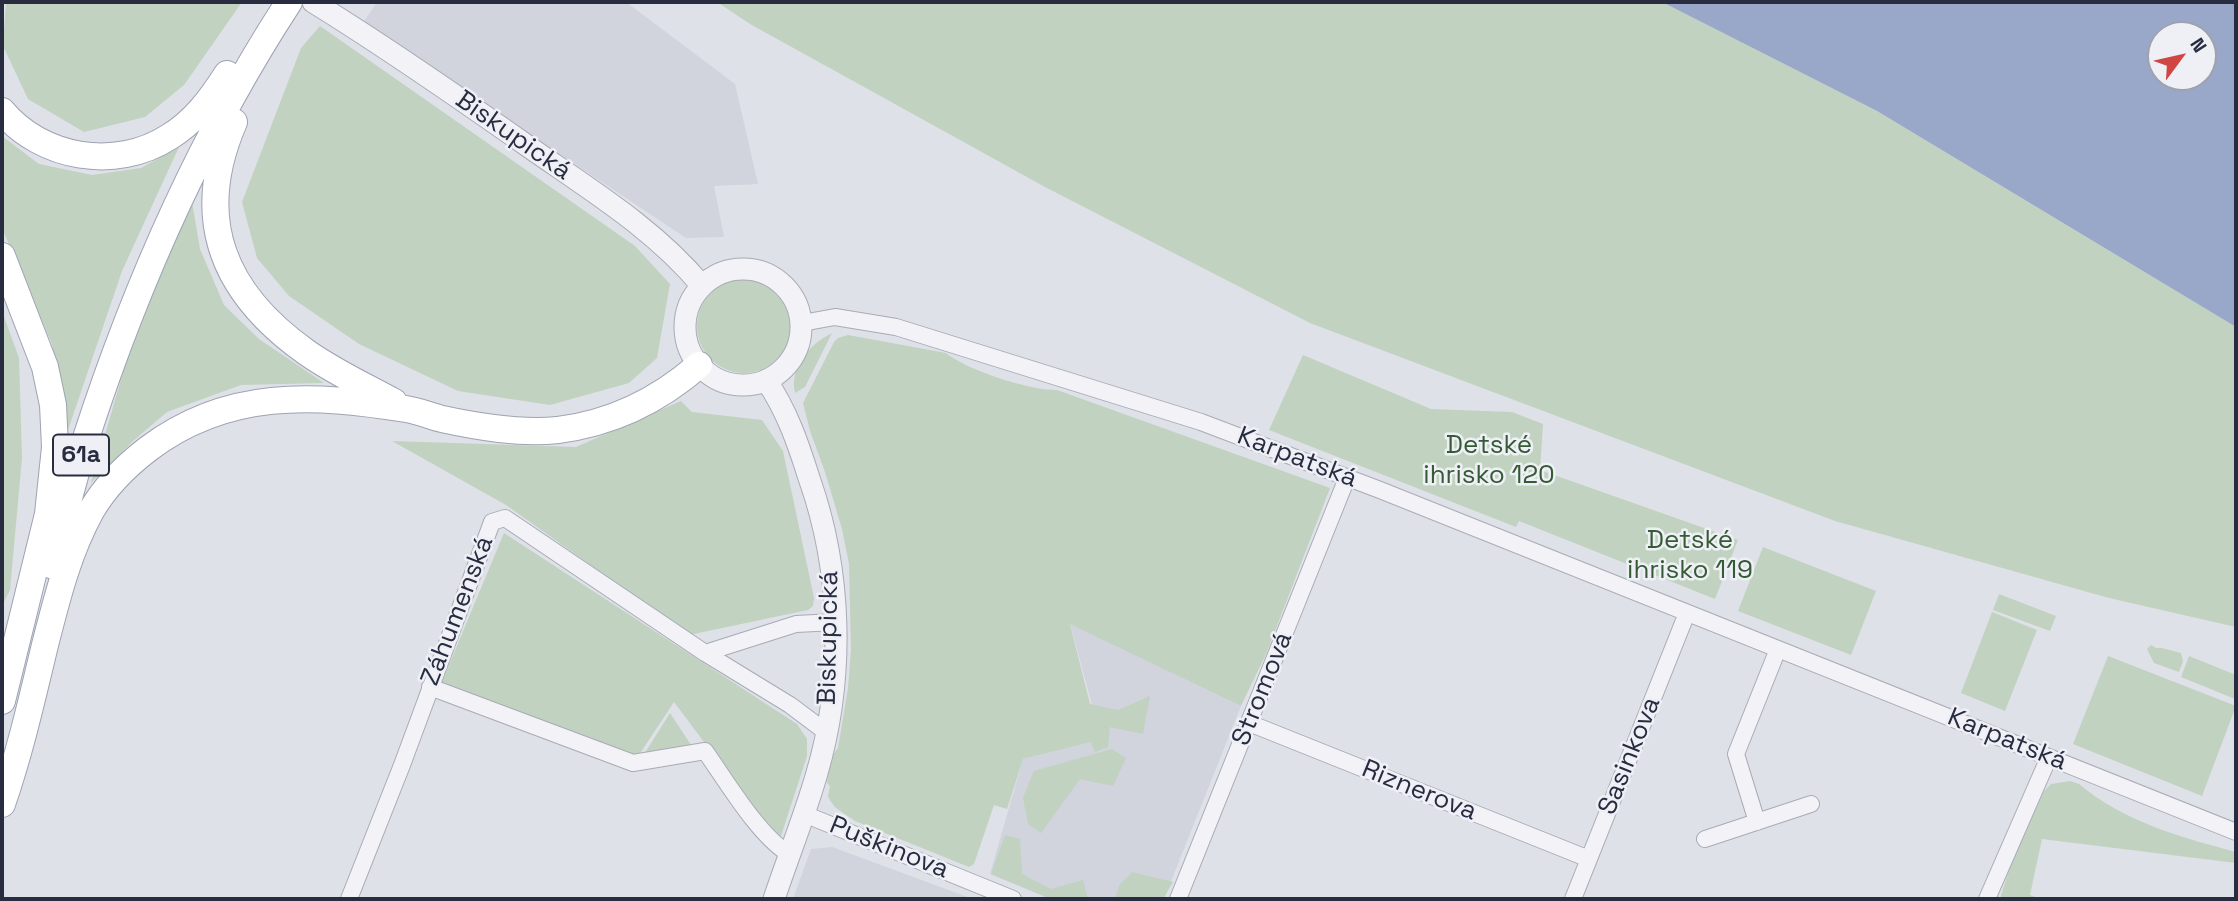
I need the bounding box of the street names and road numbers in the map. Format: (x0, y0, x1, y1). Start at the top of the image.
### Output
street label: Biskupická (449, 85, 577, 187)
street label: Karpatská (1233, 421, 1361, 495)
road number: 61a (53, 434, 109, 476)
street label: Záhumenská (415, 532, 501, 690)
street label: Biskupická (812, 571, 846, 705)
street label: Stromová (1226, 628, 1300, 750)
street label: Sasinkova (1592, 693, 1668, 819)
street label: Karpatská (1943, 702, 2071, 778)
street label: Riznerova (1357, 754, 1481, 828)
street label: Puškinova (825, 810, 953, 886)

